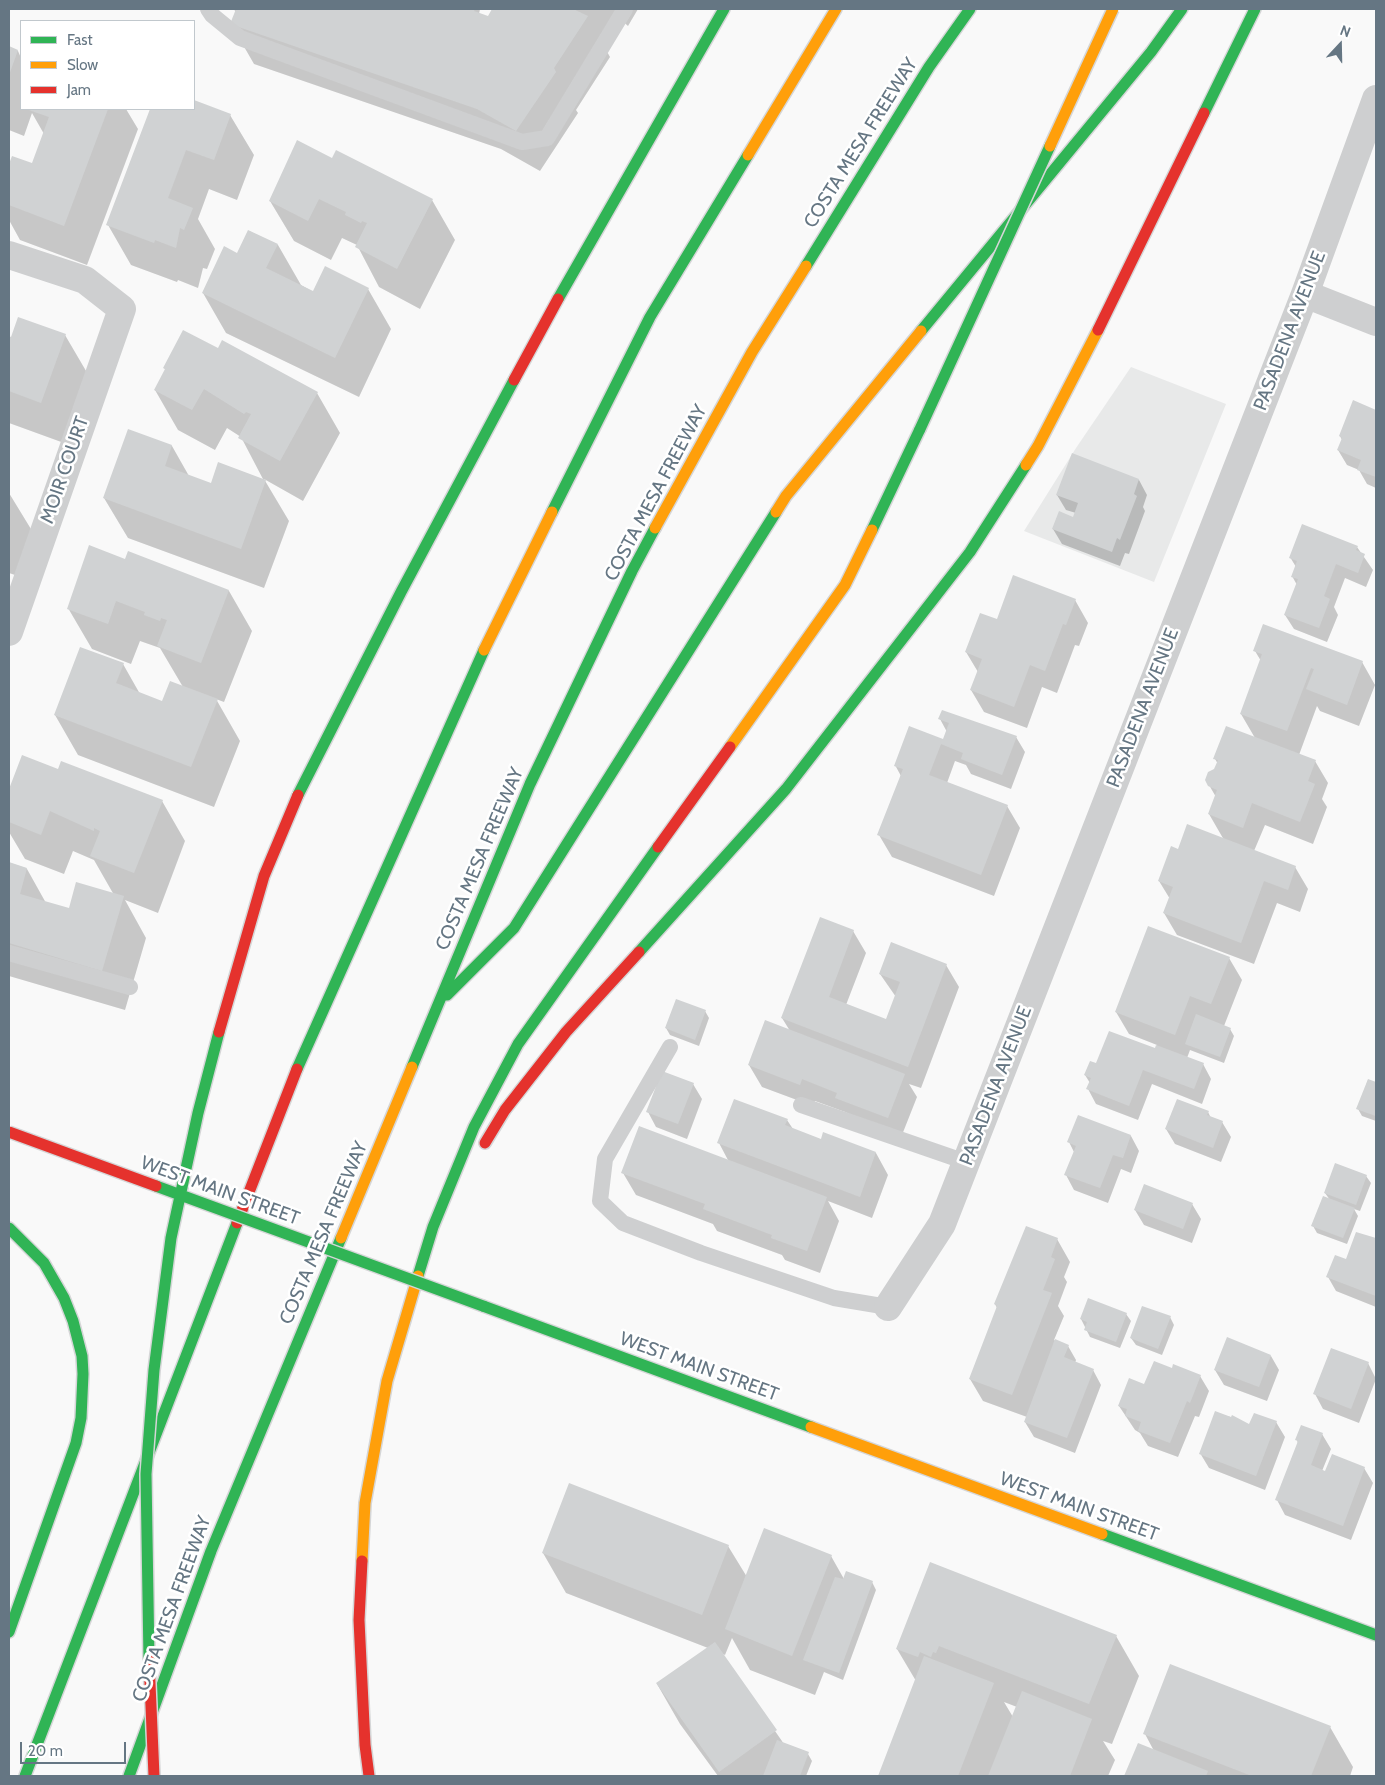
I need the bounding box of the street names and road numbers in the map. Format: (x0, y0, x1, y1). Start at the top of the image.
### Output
street label: COSTA MESA FREEWAY (799, 54, 923, 232)
street label: PASADENA AVENUE (1249, 248, 1331, 414)
street label: COSTA MESA FREEWAY (600, 401, 712, 585)
street label: MOIR COURT (36, 413, 94, 527)
street label: PASADENA AVENUE (1102, 625, 1184, 791)
street label: COSTA MESA FREEWAY (431, 764, 529, 954)
street label: PASADENA AVENUE (955, 1003, 1037, 1169)
street label: COSTA MESA FREEWAY (275, 1138, 373, 1328)
street label: WEST MAIN STREET (137, 1152, 303, 1230)
street label: WEST MAIN STREET (616, 1328, 782, 1406)
street label: WEST MAIN STREET (996, 1468, 1162, 1546)
street label: COSTA MESA FREEWAY (128, 1513, 216, 1705)

